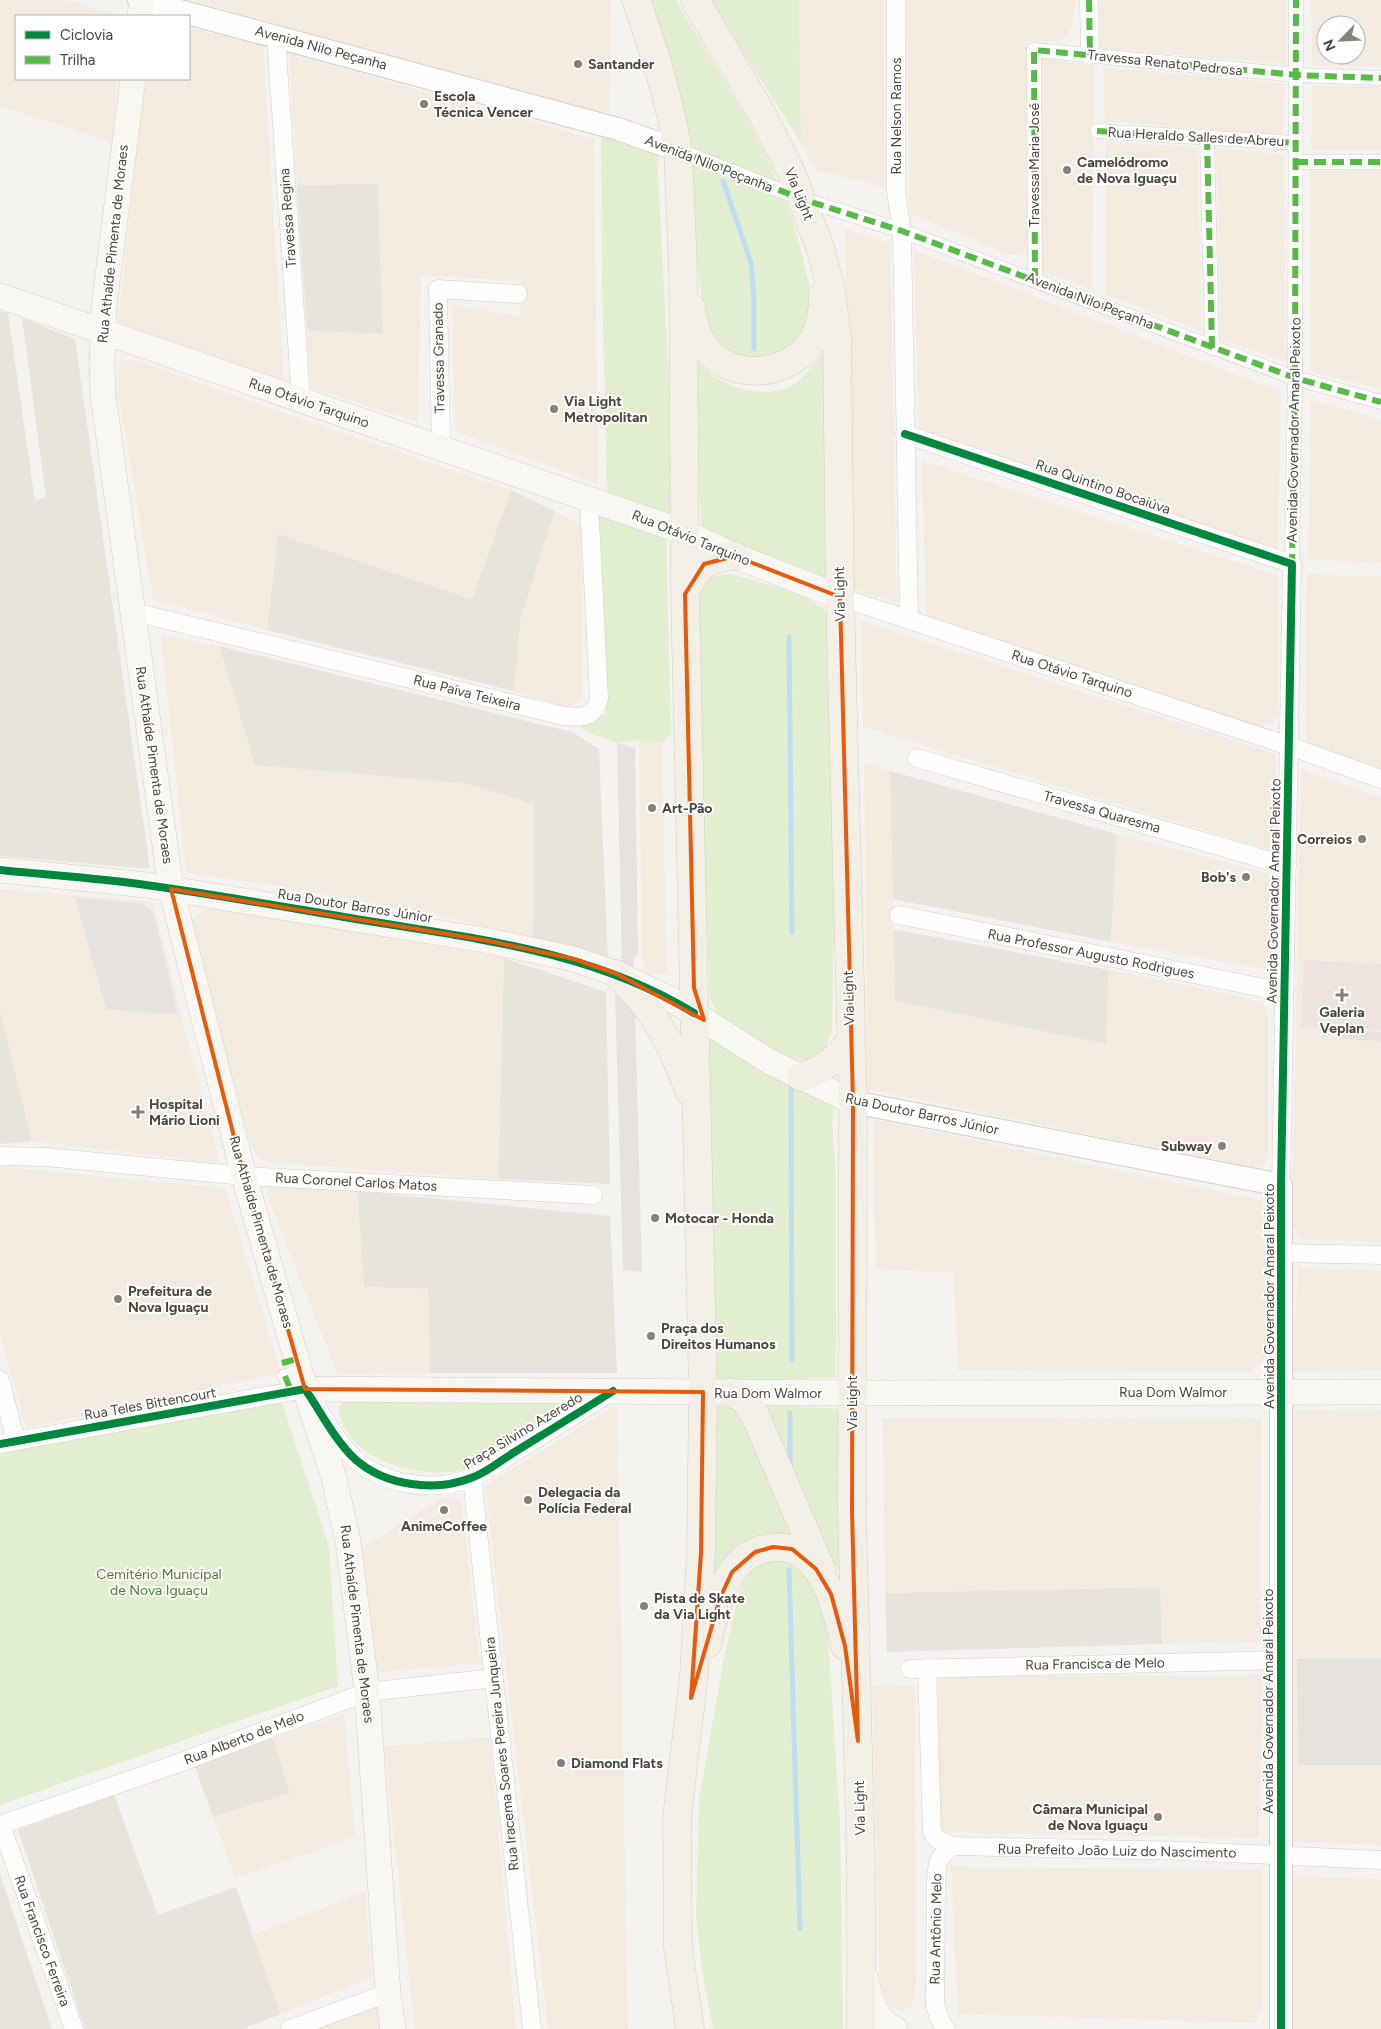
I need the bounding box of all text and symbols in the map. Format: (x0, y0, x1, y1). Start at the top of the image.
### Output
legend (15, 15, 190, 80)
north arrow (1316, 15, 1366, 65)
street label: Avenida Nilo Peçanha (253, 22, 389, 74)
text: Ciclovia (60, 26, 113, 44)
text: N (1320, 37, 1340, 53)
street label: Travessa Renato Pedrosa (1087, 46, 1243, 80)
text: Trilha (60, 51, 95, 69)
place label: Santander (588, 56, 655, 73)
street label: Rua Nelson Ramos (888, 57, 905, 175)
marker: Santander (572, 58, 584, 70)
place label: Escola Técnica Vencer (434, 88, 533, 121)
marker: Escola Técnica Vencer (418, 98, 430, 110)
street label: Travessa Maria José (1026, 103, 1043, 227)
street label: Rua Heraldo Salles de Abreu (1107, 124, 1285, 150)
street label: Avenida Nilo Peçanha (643, 132, 775, 196)
street label: Rua Athaíde Pimenta de Moraes (94, 144, 132, 344)
place label: Camelódromo de Nova Iguaçu (1077, 154, 1177, 187)
marker: Camelódromo de Nova Iguaçu (1061, 164, 1073, 176)
street label: Via Light (781, 165, 817, 223)
street label: Travessa Regina (276, 167, 300, 269)
street label: Avenida Nilo Peçanha (1024, 269, 1156, 333)
street label: Travessa Granado (430, 302, 448, 414)
street label: Avenida Governador Amaral Peixoto (1284, 317, 1304, 543)
street label: Rua Otávio Tarquino (247, 374, 371, 432)
place label: Via Light Metropolitan (564, 393, 647, 426)
marker: Via Light Metropolitan (548, 403, 560, 415)
street label: Rua Quintino Bocaiúva (1033, 456, 1173, 518)
street label: Rua Otávio Tarquino (629, 506, 753, 570)
street label: Via Light (831, 566, 849, 622)
street label: Rua Otávio Tarquino (1009, 646, 1135, 702)
street label: Rua Athaíde Pimenta de Moraes (132, 665, 176, 865)
street label: Rua Paiva Teixeira (411, 671, 523, 715)
street label: Avenida Governador Amaral Peixoto (1264, 778, 1284, 1004)
street label: Travessa Quaresma (1041, 787, 1163, 837)
place label: Art-Pão (662, 800, 712, 817)
marker: Art-Pão (646, 802, 658, 814)
place label: Correios (1297, 831, 1352, 848)
marker: Correios (1356, 833, 1368, 845)
place label: Bob's (1201, 869, 1236, 886)
marker: Bob's (1240, 871, 1252, 883)
street label: Rua Doutor Barros Júnior (276, 885, 434, 927)
street label: Rua Professor Augusto Rodrigues (986, 926, 1196, 982)
street label: Via Light (840, 970, 858, 1026)
marker: Galeria Veplan (1335, 988, 1349, 1002)
place label: Galeria Veplan (1319, 1004, 1365, 1037)
street label: Rua Doutor Barros Júnior (844, 1089, 1001, 1139)
place label: Hospital Mário Lioni (149, 1096, 220, 1129)
marker: Hospital Mário Lioni (131, 1105, 145, 1119)
street label: Rua Athaíde Pimenta de Moraes (225, 1134, 297, 1330)
place label: Subway (1161, 1138, 1213, 1155)
marker: Subway (1216, 1140, 1228, 1152)
street label: Rua Coronel Carlos Matos (275, 1169, 437, 1195)
street label: Avenida Governador Amaral Peixoto (1261, 1183, 1278, 1409)
place label: Motocar - Honda (665, 1210, 774, 1227)
marker: Motocar - Honda (649, 1212, 661, 1224)
place label: Prefeitura de Nova Iguaçu (128, 1283, 212, 1316)
marker: Prefeitura de Nova Iguaçu (112, 1293, 124, 1305)
place label: Praça dos Direitos Humanos (661, 1320, 776, 1353)
marker: Praça dos Direitos Humanos (645, 1330, 657, 1342)
street label: Via Light (844, 1375, 861, 1431)
street label: Rua Teles Bittencourt (83, 1384, 217, 1424)
street label: Rua Dom Walmor (1119, 1384, 1227, 1401)
street label: Rua Dom Walmor (714, 1385, 822, 1402)
street label: Praça Silvino Azeredo (460, 1389, 586, 1473)
place label: Delegacia da Polícia Federal (538, 1484, 631, 1517)
marker: Delegacia da Polícia Federal (522, 1494, 534, 1506)
marker: AnimeCoffee (438, 1504, 450, 1516)
place label: AnimeCoffee (401, 1518, 487, 1535)
street label: Rua Athaíde Pimenta de Moraes (336, 1524, 378, 1724)
park label: Cemitério Municipal de Nova Iguaçu (96, 1566, 222, 1599)
street label: Avenida Governador Amaral Peixoto (1260, 1588, 1277, 1814)
place label: Pista de Skate da Via Light (654, 1590, 745, 1623)
marker: Pista de Skate da Via Light (638, 1600, 650, 1612)
street label: Rua Iracema Soares Pereira Junqueira (481, 1636, 523, 1872)
street label: Rua Francisca de Melo (1025, 1654, 1165, 1674)
street label: Rua Alberto de Melo (182, 1707, 306, 1769)
place label: Diamond Flats (571, 1755, 663, 1772)
marker: Diamond Flats (555, 1757, 567, 1769)
street label: Via Light (851, 1780, 869, 1836)
place label: Câmara Municipal de Nova Iguaçu (1032, 1801, 1148, 1834)
marker: Câmara Municipal de Nova Iguaçu (1152, 1811, 1164, 1823)
street label: Rua Prefeito João Luiz do Nascimento (997, 1840, 1237, 1862)
street label: Rua Francisco Ferreira (10, 1873, 74, 2009)
street label: Rua Antônio Melo (927, 1873, 945, 1985)

